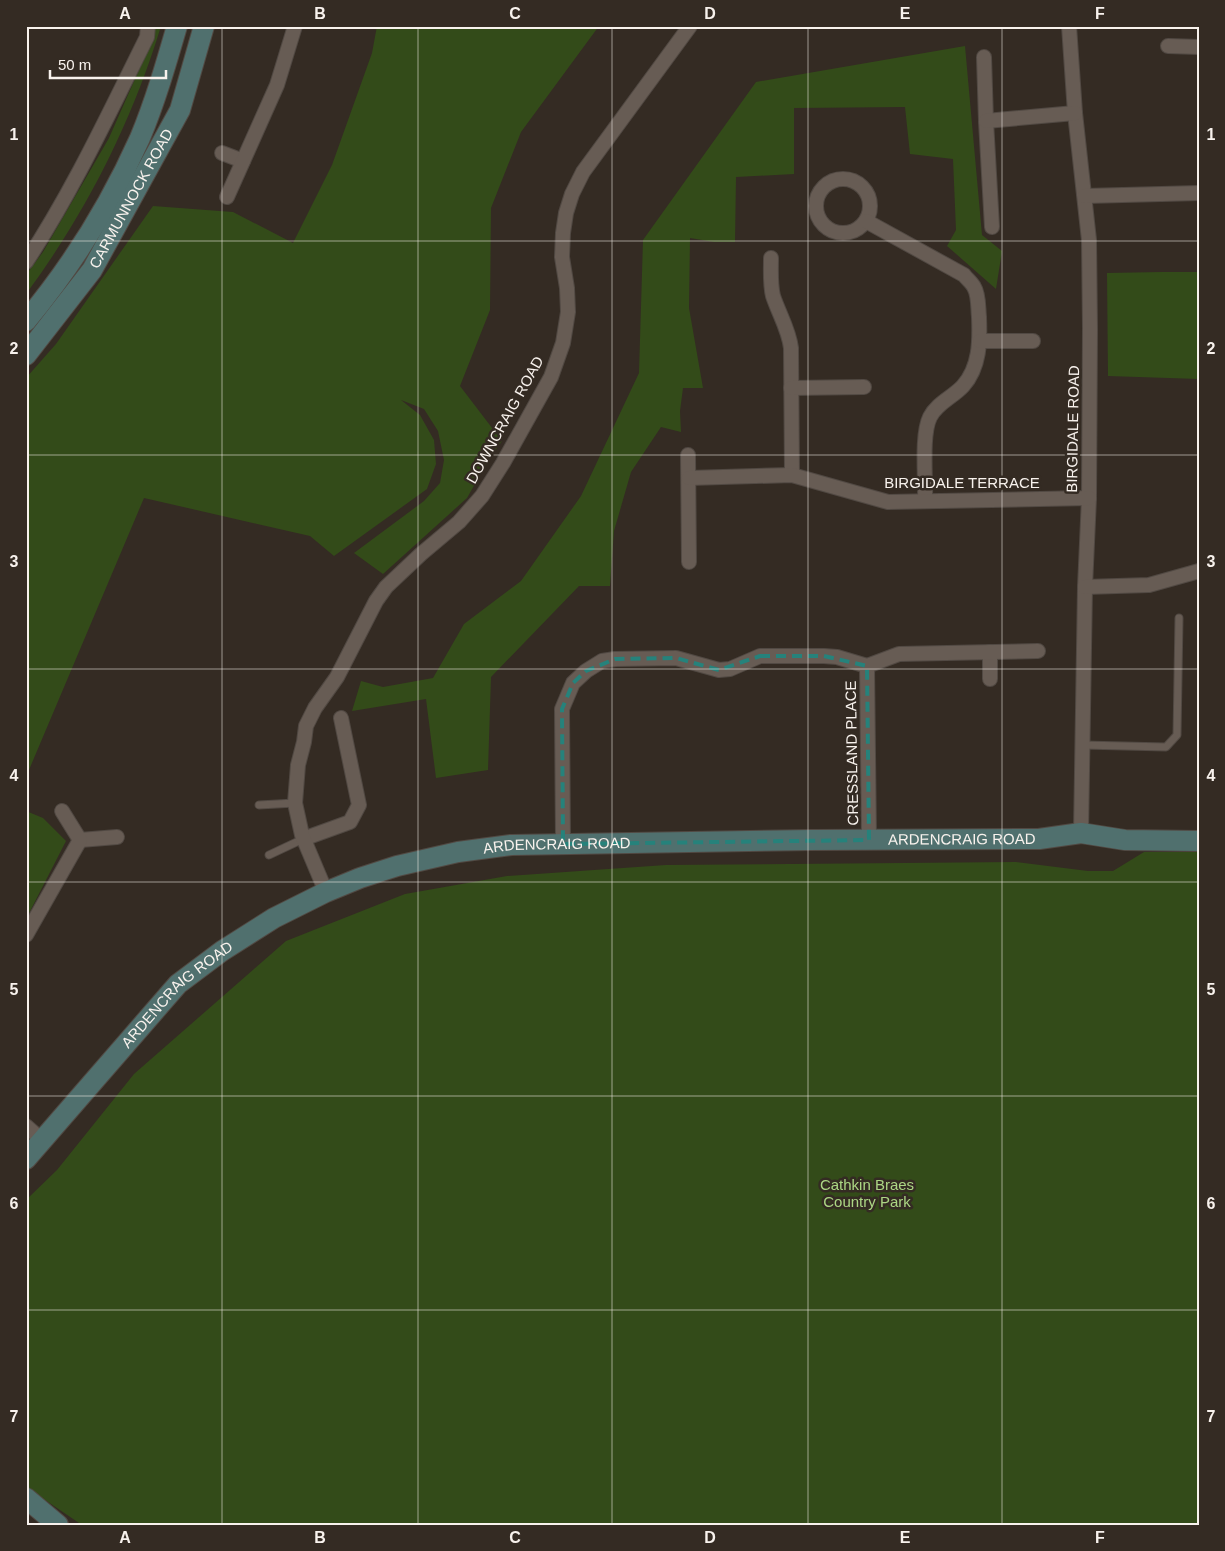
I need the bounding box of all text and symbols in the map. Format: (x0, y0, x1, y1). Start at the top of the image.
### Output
text: A (119, 5, 131, 22)
text: B (314, 5, 326, 22)
text: C (509, 5, 521, 22)
text: D (704, 5, 716, 22)
text: E (900, 5, 911, 22)
text: F (1095, 5, 1105, 22)
scale bar (50, 48, 166, 80)
text: 50 m (58, 56, 91, 73)
text: 1 (10, 126, 19, 143)
street label: CARMUNNOCK ROAD (86, 126, 176, 271)
text: 1 (1207, 126, 1216, 143)
text: 2 (10, 340, 19, 357)
text: 2 (1207, 340, 1216, 357)
street label: DOWNCRAIG ROAD (463, 353, 547, 486)
street label: BIRGIDALE ROAD (1063, 365, 1082, 493)
street label: BIRGIDALE TERRACE (884, 474, 1040, 491)
text: 3 (10, 553, 19, 570)
text: 3 (1207, 553, 1216, 570)
street label: CRESSLAND PLACE (842, 680, 861, 826)
text: 4 (10, 767, 19, 784)
text: 4 (1207, 767, 1216, 784)
street label: ARDENCRAIG ROAD (888, 830, 1036, 848)
street label: ARDENCRAIG ROAD (482, 834, 631, 857)
street label: ARDENCRAIG ROAD (118, 937, 236, 1051)
text: 5 (10, 981, 19, 998)
text: 5 (1207, 981, 1216, 998)
park label: Cathkin Braes Country Park (820, 1176, 914, 1210)
text: 6 (10, 1195, 19, 1212)
text: 6 (1207, 1195, 1216, 1212)
text: 7 (10, 1408, 19, 1425)
text: 7 (1207, 1408, 1216, 1425)
text: A (119, 1529, 131, 1546)
text: B (314, 1529, 326, 1546)
text: C (509, 1529, 521, 1546)
text: D (704, 1529, 716, 1546)
text: E (900, 1529, 911, 1546)
text: F (1095, 1529, 1105, 1546)

